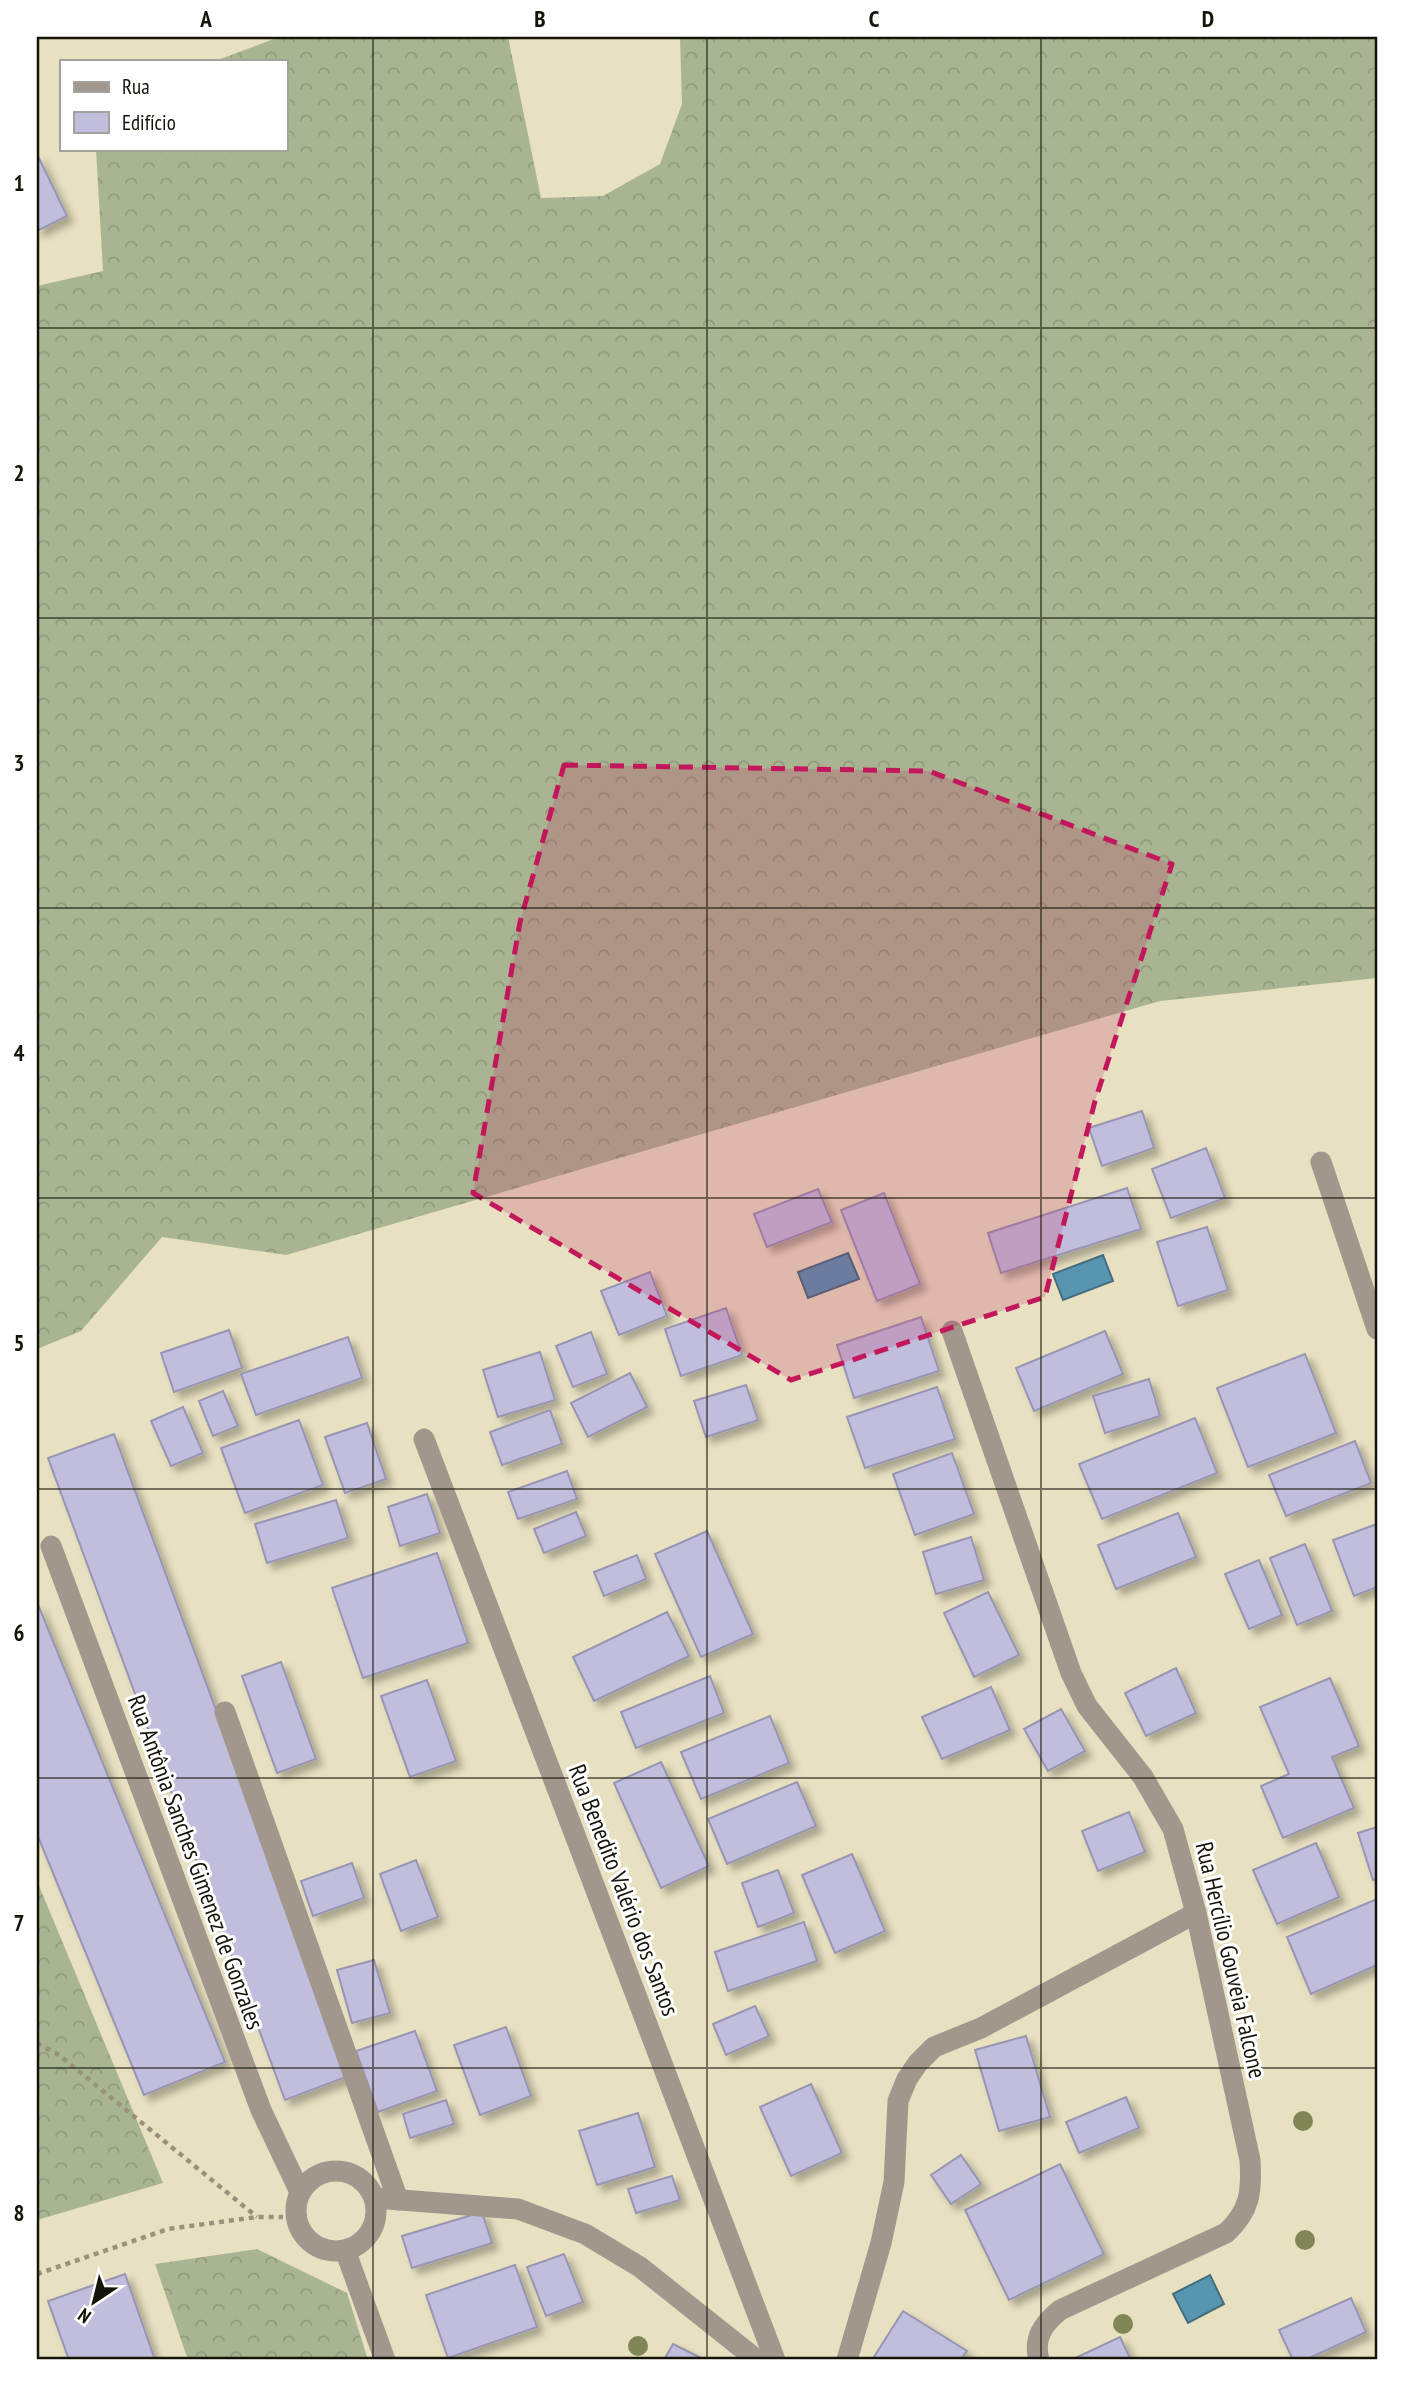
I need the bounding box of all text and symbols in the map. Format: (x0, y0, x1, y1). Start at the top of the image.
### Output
text: A (199, 4, 212, 33)
text: B (534, 4, 546, 33)
text: C (869, 4, 880, 33)
text: D (1202, 4, 1214, 33)
legend (60, 60, 287, 150)
text: Rua (122, 73, 150, 100)
text: Edifício (122, 109, 176, 136)
text: 1 (14, 168, 25, 197)
text: 2 (14, 458, 25, 487)
text: 3 (14, 748, 25, 777)
text: 4 (14, 1038, 25, 1067)
text: 5 (14, 1328, 25, 1357)
text: 6 (14, 1618, 25, 1647)
street label: Rua Antônia Sanches Gimenez de Gonzales (121, 1691, 271, 2033)
street label: Rua Benedito Valério dos Santos (562, 1760, 686, 2020)
street label: Rua Hercílio Gouveia Falcone (1189, 1839, 1273, 2081)
text: 7 (14, 1908, 25, 1937)
text: 8 (14, 2198, 25, 2227)
north arrow (60, 2268, 130, 2338)
text: N (73, 2303, 95, 2329)

